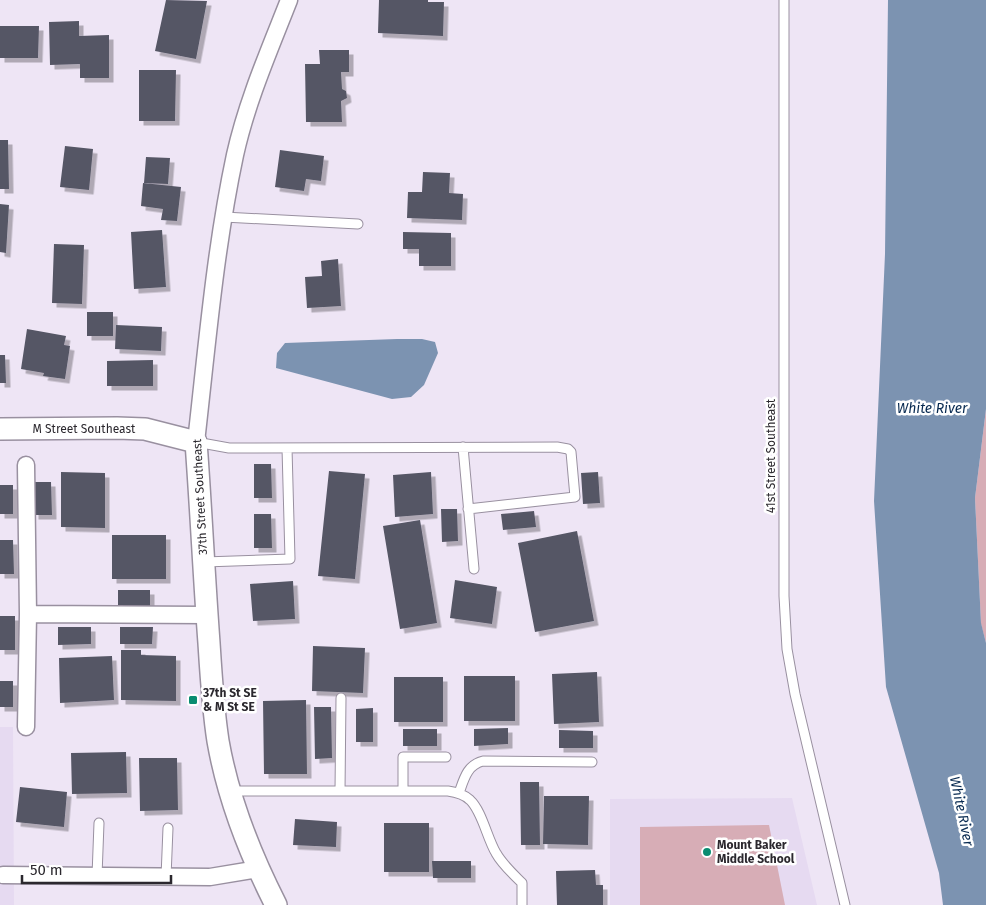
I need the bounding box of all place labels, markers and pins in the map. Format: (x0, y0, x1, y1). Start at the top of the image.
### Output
place label: 37th St SE & M St SE (202, 686, 257, 714)
marker: 37th St SE & M St SE (187, 694, 199, 706)
place label: Mount Baker Middle School (717, 838, 795, 866)
marker: Mount Baker Middle School (701, 846, 713, 858)

